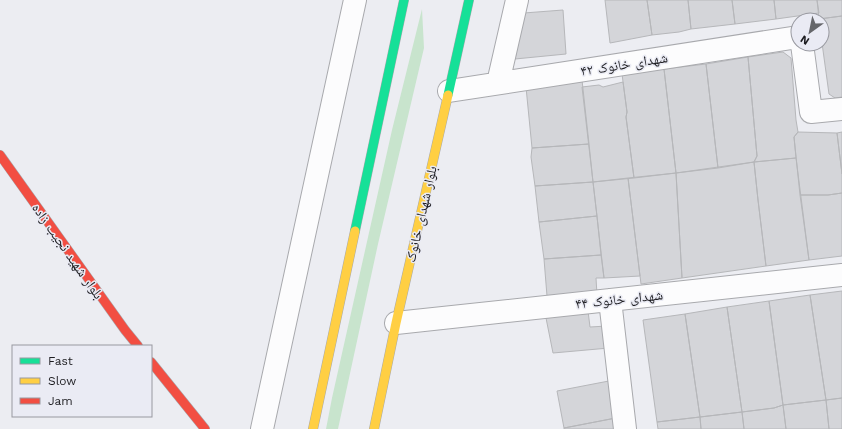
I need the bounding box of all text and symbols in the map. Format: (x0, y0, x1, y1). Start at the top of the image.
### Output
north arrow (790, 12, 830, 52)
text: N (798, 32, 812, 48)
street label: شهدای خانوک ۴۲ (579, 49, 669, 80)
street label: بلوار شهدای خانوک (402, 164, 441, 264)
street label: بلوار شهید نجیب زاده (28, 200, 107, 303)
street label: ۴۴ شهدای خانوک (574, 286, 664, 313)
legend (12, 345, 152, 417)
text: Fast (48, 354, 73, 368)
text: Slow (48, 374, 76, 388)
text: Jam (48, 394, 73, 408)

